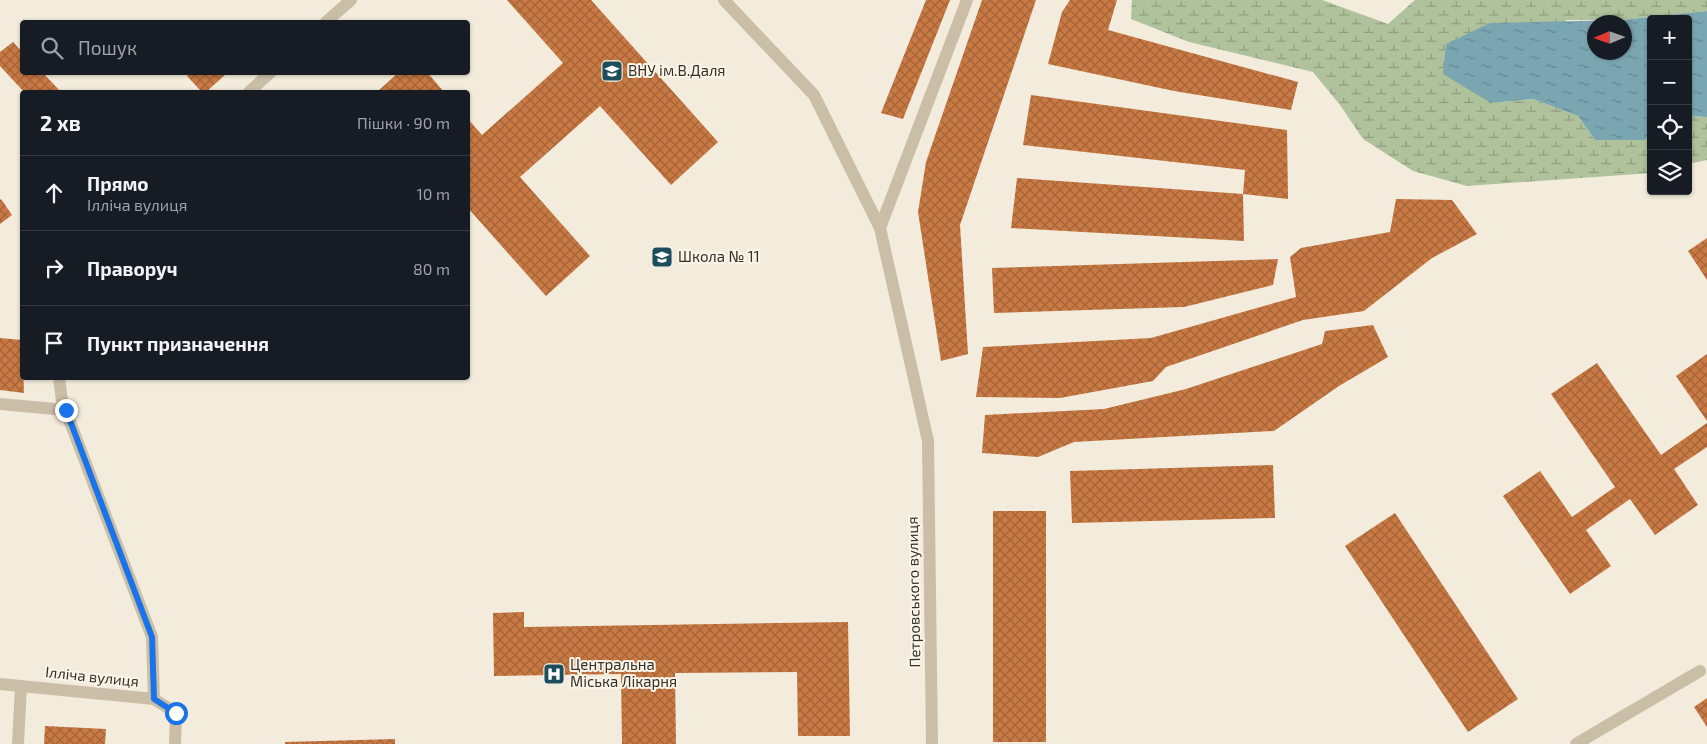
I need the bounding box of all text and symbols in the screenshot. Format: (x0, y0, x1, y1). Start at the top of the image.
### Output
north arrow (1587, 15, 1632, 60)
map controls (1647, 15, 1692, 195)
button: + (1647, 15, 1692, 60)
search box (20, 20, 470, 75)
icon: search (38, 34, 66, 62)
text: Пошук (78, 36, 137, 59)
school or university icon: ВНУ ім.В.Даля (600, 59, 624, 83)
button: − (1647, 60, 1692, 105)
place label: ВНУ ім.В.Даля (628, 61, 726, 79)
button: locate (1647, 105, 1692, 150)
text: 2 хв (40, 110, 81, 135)
text: Пішки · 90 m (357, 113, 450, 132)
button: layers (1647, 150, 1692, 195)
text: Прямо (87, 172, 149, 195)
icon: ahead (40, 179, 68, 207)
text: 10 m (416, 184, 450, 203)
text: Ілліча вулиця (87, 195, 187, 214)
school or university icon: Школа № 11 (650, 245, 674, 269)
place label: Школа № 11 (678, 247, 760, 265)
icon: right (40, 254, 68, 282)
text: Праворуч (87, 257, 178, 280)
text: 80 m (413, 259, 450, 278)
icon: arrive (40, 329, 68, 357)
text: Пункт призначення (87, 332, 269, 355)
route end (55, 399, 78, 422)
street label: Петровського вулиця (903, 516, 924, 668)
place label: Центральна Міська Лікарня (570, 655, 677, 690)
street label: Ілліча вулиця (44, 662, 140, 691)
hospital icon: Центральна Міська Лікарня (542, 662, 566, 686)
route start (165, 702, 188, 725)

